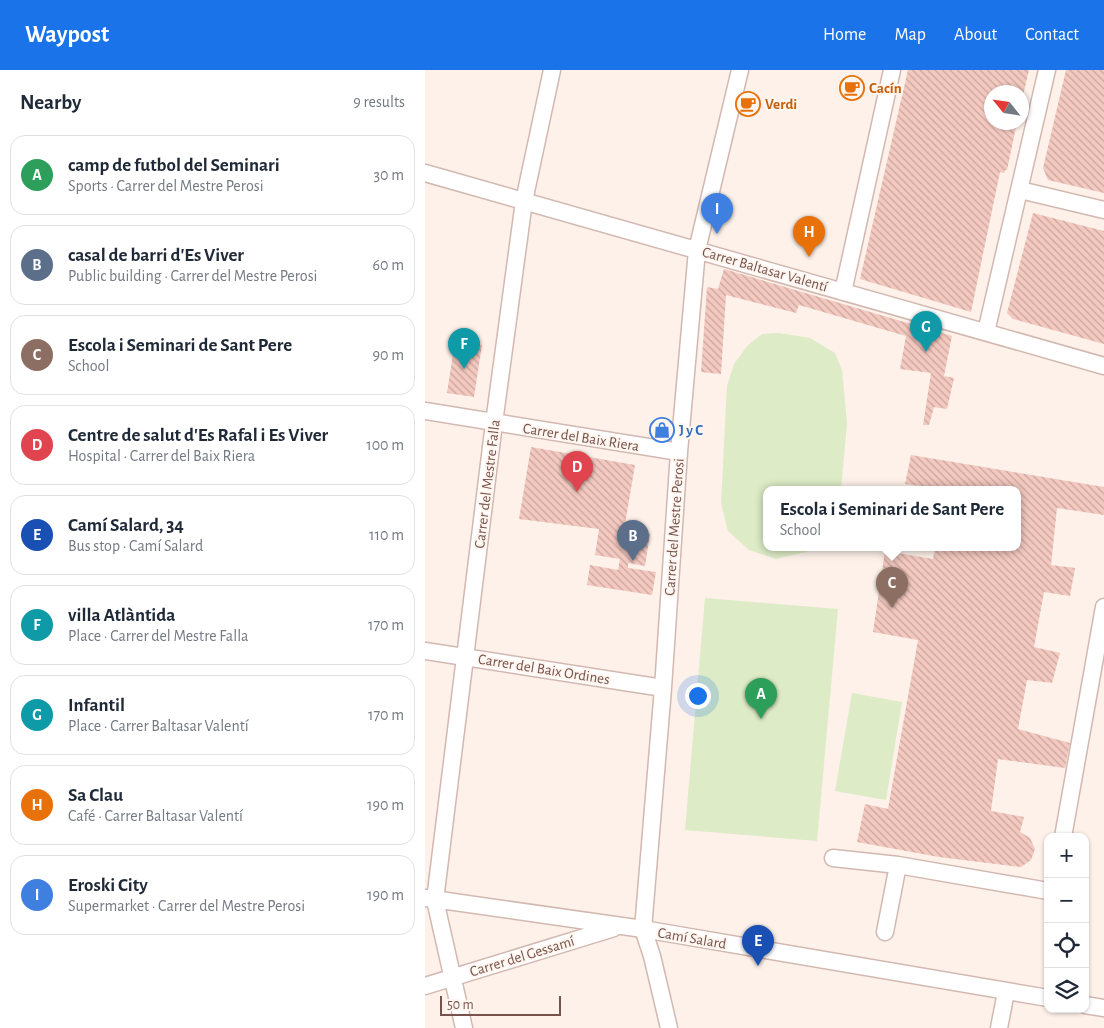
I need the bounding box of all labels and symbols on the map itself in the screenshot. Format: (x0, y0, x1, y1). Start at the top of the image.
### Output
cafe icon: Cacín (839, 75, 865, 101)
place label: Cacín (869, 81, 902, 96)
north arrow (984, 85, 1029, 130)
cafe icon: Verdi (735, 91, 761, 117)
place label: Verdi (765, 97, 797, 112)
pin: I (701, 193, 733, 234)
pin: H (793, 216, 825, 257)
street label: Carrer Baltasar Valentí (700, 244, 830, 295)
pin: G (910, 311, 942, 352)
pin: F (448, 328, 480, 369)
shop icon: J y C (649, 417, 675, 443)
street label: Carrer del Mestre Falla (472, 419, 503, 549)
street label: Carrer del Baix Riera (522, 421, 640, 454)
place label: J y C (679, 423, 703, 438)
pin: D (561, 451, 593, 492)
street label: Carrer del Mestre Perosi (662, 458, 687, 596)
pin: B (617, 520, 649, 561)
pin: C (876, 567, 908, 608)
street label: Carrer del Baix Ordines (477, 652, 611, 687)
pin: A (745, 678, 777, 719)
your location (685, 683, 711, 709)
street label: Camí Salard (656, 925, 728, 952)
pin: E (742, 925, 774, 966)
street label: Carrer del Gessamí (468, 933, 577, 980)
scale bar (440, 993, 561, 1016)

